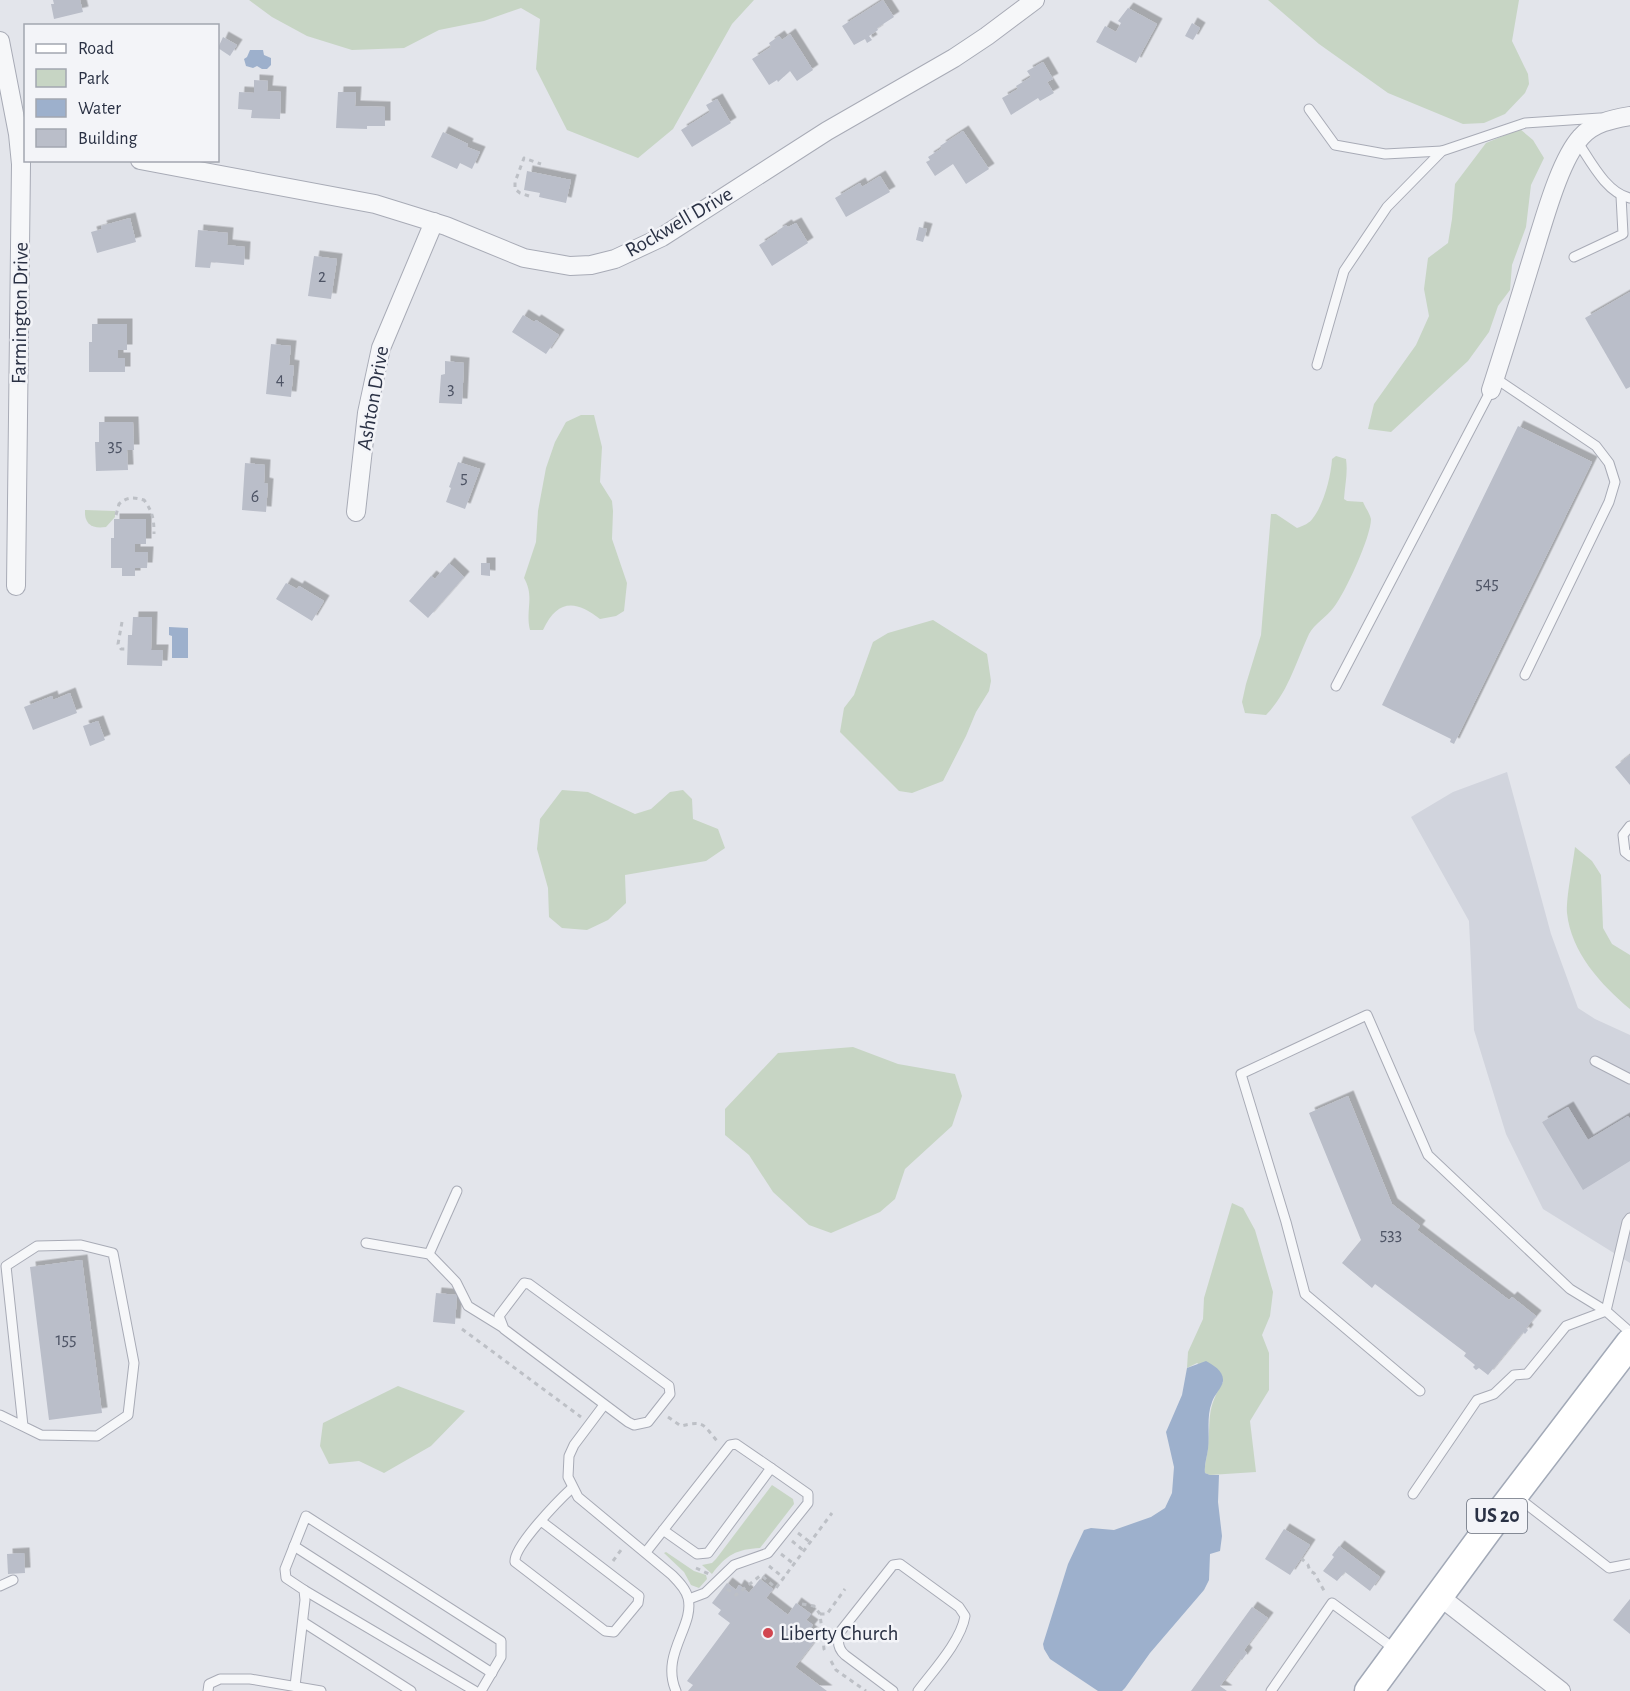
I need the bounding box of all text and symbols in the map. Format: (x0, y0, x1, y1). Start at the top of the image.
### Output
legend (24, 24, 219, 162)
text: Road (78, 40, 114, 58)
text: Park (78, 70, 110, 88)
text: Water (78, 100, 121, 118)
text: Building (78, 130, 138, 148)
street label: Rockwell Drive (622, 183, 736, 261)
street label: Farmington Drive (8, 242, 32, 384)
house number: 2 (318, 268, 326, 286)
street label: Ashton Drive (354, 344, 392, 452)
house number: 4 (276, 371, 285, 389)
house number: 3 (447, 380, 455, 398)
house number: 35 (108, 437, 122, 455)
house number: 5 (460, 469, 468, 487)
house number: 6 (251, 488, 259, 506)
house number: 545 (1475, 575, 1499, 593)
house number: 533 (1380, 1226, 1402, 1244)
house number: 155 (55, 1331, 77, 1349)
road number: US 20 (1467, 1499, 1527, 1533)
place label: Liberty Church (780, 1623, 898, 1644)
marker: Liberty Church (761, 1626, 775, 1640)

